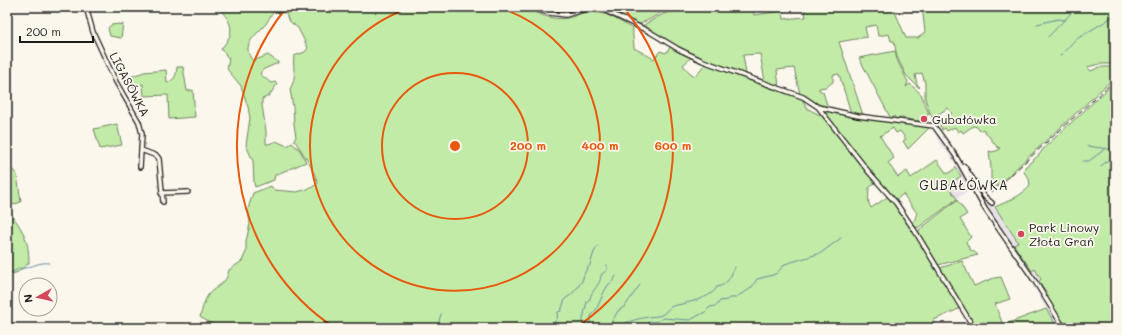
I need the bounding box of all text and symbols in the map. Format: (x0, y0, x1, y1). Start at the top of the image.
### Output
scale bar (20, 18, 93, 44)
text: 200 m (26, 23, 61, 39)
street label: LIGASÓWKA (106, 49, 154, 119)
place label: Gubałówka (932, 111, 997, 127)
marker: Gubałówka (919, 114, 929, 124)
text: 200 m (510, 137, 546, 153)
text: 400 m (582, 137, 618, 153)
text: 600 m (655, 137, 691, 153)
centre of rings (448, 139, 462, 153)
district label: GUBAŁÓWKA (919, 176, 1009, 193)
place label: Park Linowy Złota Grań (1029, 219, 1099, 249)
marker: Park Linowy Złota Grań (1016, 229, 1026, 239)
north arrow (18, 277, 58, 317)
text: N (20, 293, 36, 304)

